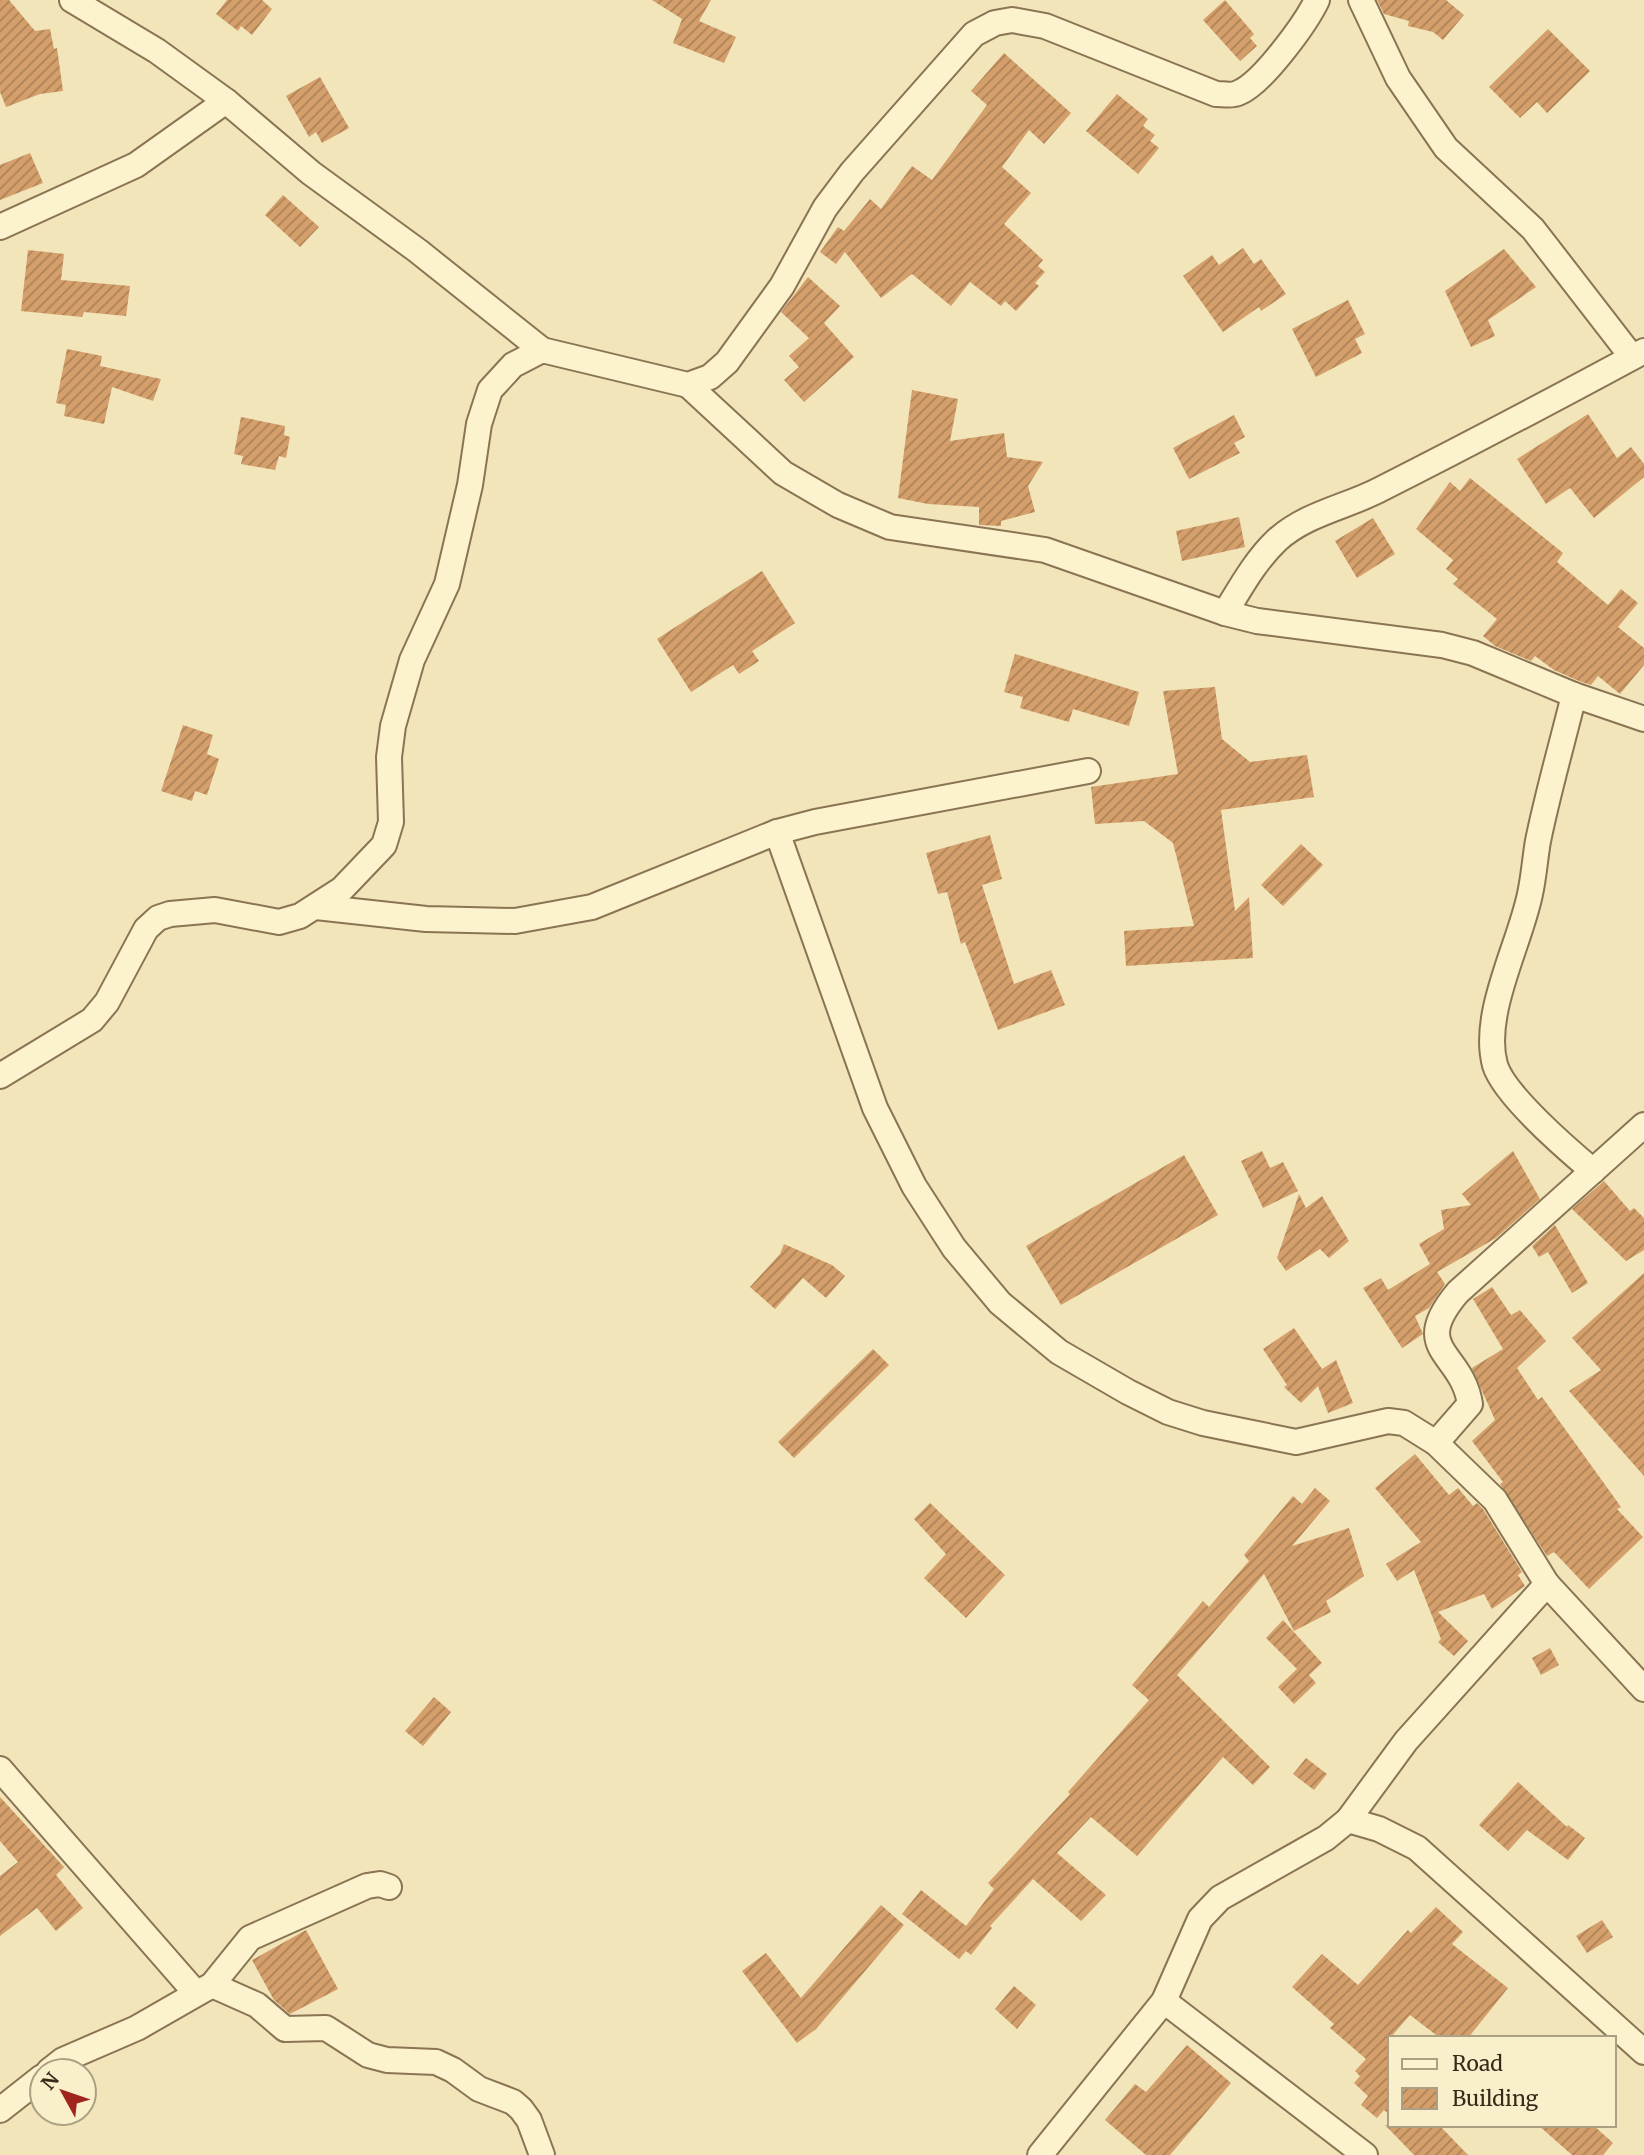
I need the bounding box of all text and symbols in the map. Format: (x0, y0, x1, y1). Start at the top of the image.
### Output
legend (1388, 2036, 1616, 2127)
text: Road (1452, 2050, 1503, 2077)
north arrow (28, 2057, 98, 2127)
text: N (36, 2068, 64, 2095)
text: Building (1452, 2085, 1539, 2112)

